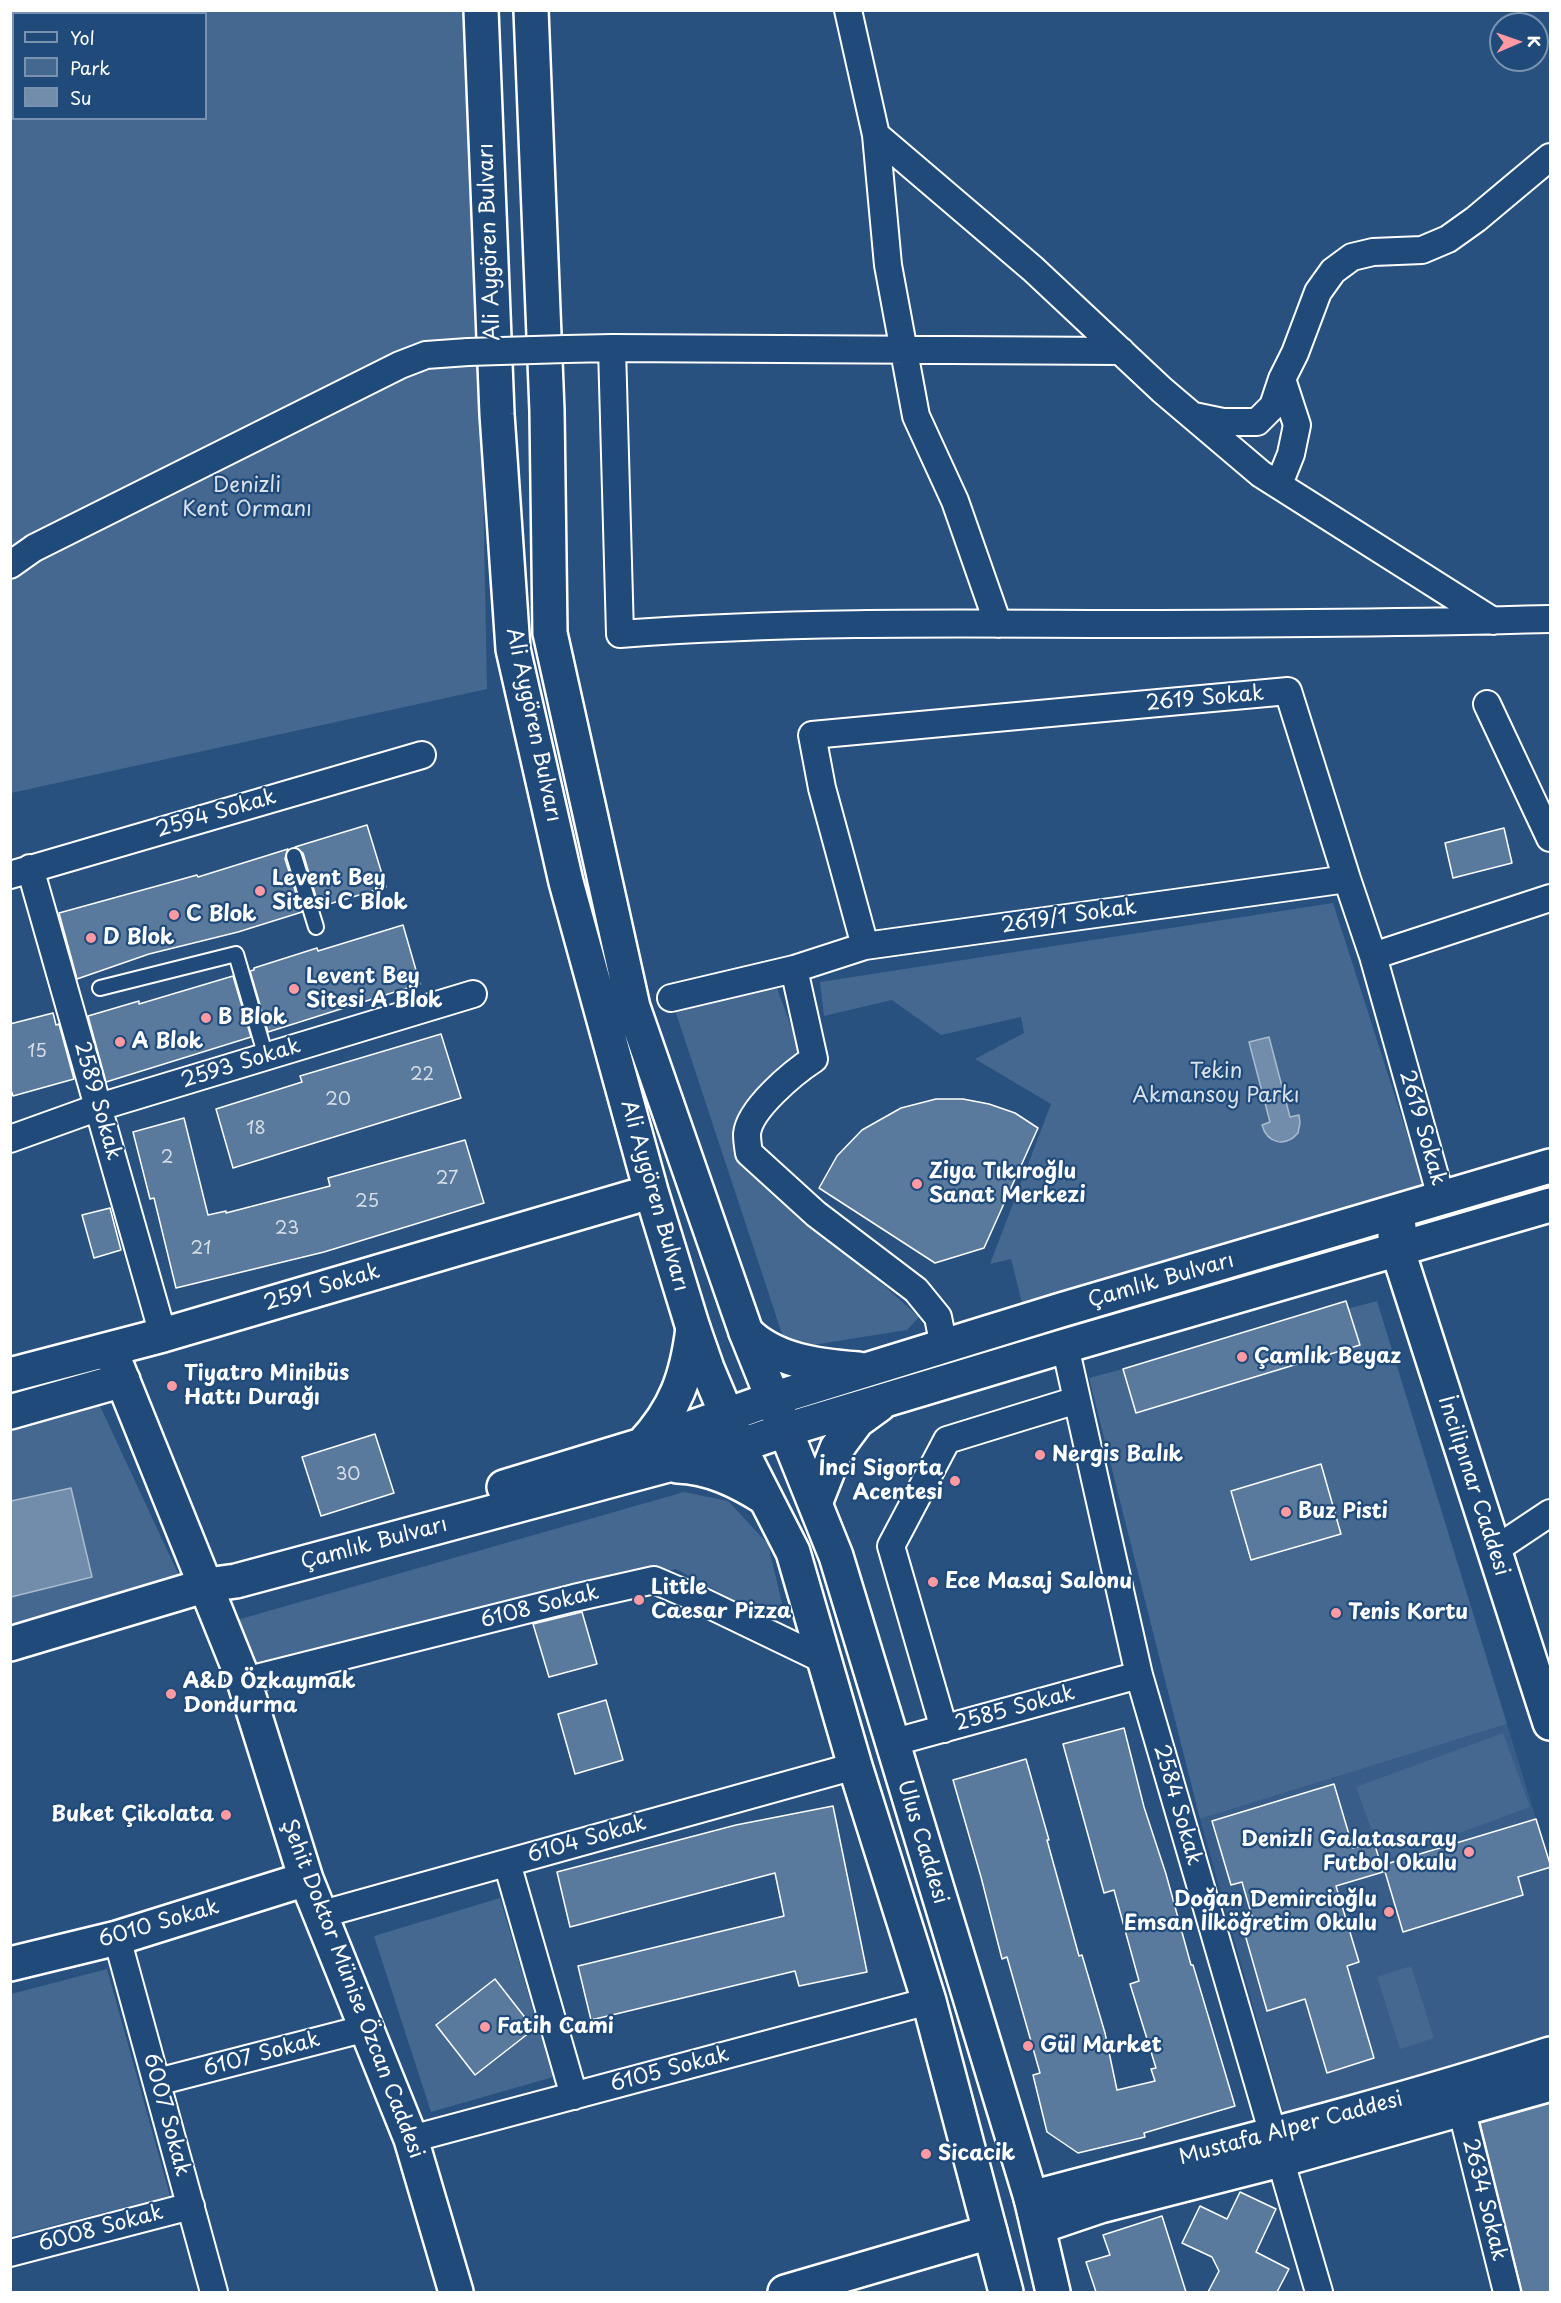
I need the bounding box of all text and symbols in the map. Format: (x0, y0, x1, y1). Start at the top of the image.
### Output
legend (12, 12, 207, 120)
north arrow (1489, 12, 1549, 72)
text: Yol (70, 24, 95, 51)
text: K (1523, 35, 1547, 48)
text: Park (70, 54, 110, 81)
text: Su (70, 84, 91, 111)
street label: Ali Aygören Bulvarı (474, 143, 506, 341)
park label: Denizli Kent Ormanı (182, 473, 312, 523)
street label: Ali Aygören Bulvarı (500, 626, 566, 824)
street label: 2619 Sokak (1145, 681, 1265, 717)
street label: 2594 Sokak (153, 785, 279, 843)
place label: Levent Bey Sitesi C Blok (272, 866, 408, 916)
marker: Levent Bey Sitesi C Blok (253, 884, 267, 898)
street label: 2619/1 Sokak (1000, 895, 1138, 939)
place label: C Blok (186, 902, 257, 928)
marker: C Blok (167, 908, 181, 922)
place label: D Blok (103, 925, 174, 951)
marker: D Blok (84, 931, 98, 945)
place label: Levent Bey Sitesi A Blok (306, 964, 443, 1014)
marker: Levent Bey Sitesi A Blok (287, 982, 301, 996)
place label: B Blok (218, 1005, 287, 1031)
marker: B Blok (199, 1011, 213, 1025)
place label: A Blok (132, 1029, 203, 1055)
street label: 2593 Sokak (178, 1034, 304, 1094)
marker: A Blok (113, 1035, 127, 1049)
street label: 2589 Sokak (68, 1039, 126, 1163)
house number: 15 (27, 1041, 47, 1063)
park label: Tekin Akmansoy Parkı (1132, 1059, 1300, 1109)
house number: 22 (410, 1064, 434, 1086)
street label: 2619 Sokak (1394, 1068, 1450, 1188)
house number: 20 (325, 1089, 351, 1111)
street label: Ali Aygören Bulvarı (615, 1097, 693, 1295)
house number: 18 (246, 1118, 266, 1140)
house number: 2 (161, 1147, 173, 1169)
place label: Ziya Tıkıroğlu Sanat Merkezi (929, 1159, 1086, 1209)
house number: 27 (436, 1168, 458, 1190)
marker: Ziya Tıkıroğlu Sanat Merkezi (910, 1177, 924, 1191)
house number: 25 (355, 1191, 379, 1213)
house number: 23 (275, 1218, 299, 1240)
house number: 21 (191, 1238, 211, 1260)
street label: Çamlık Bulvarı (1085, 1248, 1237, 1314)
street label: 2591 Sokak (261, 1259, 383, 1317)
place label: Çamlık Beyaz (1254, 1344, 1401, 1370)
marker: Çamlık Beyaz (1235, 1350, 1249, 1364)
place label: Tiyatro Minibüs Hattı Durağı (184, 1361, 349, 1411)
marker: Tiyatro Minibüs Hattı Durağı (165, 1379, 179, 1393)
street label: İncilipınar Caddesi (1432, 1393, 1514, 1579)
place label: Nergis Balık (1052, 1442, 1183, 1468)
marker: Nergis Balık (1033, 1448, 1047, 1462)
place label: İnci Sigorta Acentesi (819, 1456, 943, 1506)
house number: 30 (335, 1464, 361, 1486)
marker: İnci Sigorta Acentesi (948, 1474, 962, 1488)
place label: Buz Pisti (1298, 1499, 1388, 1525)
marker: Buz Pisti (1279, 1505, 1293, 1519)
street label: Çamlık Bulvarı (298, 1512, 450, 1576)
place label: Ece Masaj Salonu (945, 1569, 1132, 1595)
place label: Little Caesar Pizza (651, 1575, 791, 1625)
marker: Ece Masaj Salonu (926, 1575, 940, 1589)
street label: 6108 Sokak (478, 1580, 602, 1634)
marker: Little Caesar Pizza (632, 1593, 646, 1607)
place label: Tenis Kortu (1348, 1600, 1468, 1626)
marker: Tenis Kortu (1329, 1606, 1343, 1620)
place label: A&D Özkaymak Dondurma (183, 1669, 356, 1719)
street label: 2585 Sokak (952, 1681, 1078, 1737)
marker: A&D Özkaymak Dondurma (164, 1687, 178, 1701)
street label: 2584 Sokak (1148, 1742, 1206, 1868)
street label: Ulus Caddesi (891, 1777, 953, 1907)
place label: Buket Çikolata (51, 1802, 214, 1828)
marker: Buket Çikolata (219, 1808, 233, 1822)
street label: 6104 Sokak (525, 1811, 649, 1869)
street label: Şehit Doktor Münise Özcan Caddesi (275, 1816, 429, 2162)
place label: Denizli Galatasaray Futbol Okulu (1241, 1827, 1457, 1877)
marker: Denizli Galatasaray Futbol Okulu (1462, 1845, 1476, 1859)
place label: Doğan Demircioğlu Emsan İlköğretim Okulu (1124, 1887, 1377, 1937)
street label: 6010 Sokak (96, 1895, 222, 1953)
marker: Doğan Demircioğlu Emsan İlköğretim Okulu (1382, 1905, 1396, 1919)
place label: Fatih Cami (497, 2014, 614, 2040)
marker: Fatih Cami (478, 2020, 492, 2034)
street label: 6107 Sokak (201, 2027, 323, 2083)
place label: Gül Market (1040, 2033, 1162, 2059)
marker: Gül Market (1021, 2039, 1035, 2053)
street label: 6105 Sokak (608, 2042, 732, 2098)
street label: 6007 Sokak (138, 2051, 194, 2179)
street label: Mustafa Alper Caddesi (1176, 2087, 1406, 2171)
street label: 2634 Sokak (1457, 2136, 1511, 2264)
place label: Sicacik (938, 2141, 1015, 2167)
marker: Sicacik (919, 2147, 933, 2161)
street label: 6008 Sokak (36, 2200, 166, 2258)

